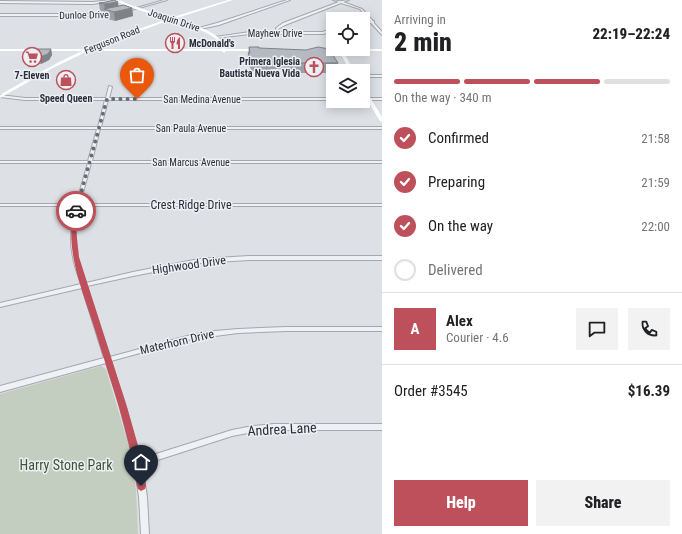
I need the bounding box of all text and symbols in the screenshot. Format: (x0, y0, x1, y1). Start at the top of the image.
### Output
street label: Joaquin Drive (147, 6, 202, 34)
street label: Dunloe Drive (59, 9, 109, 21)
map controls (326, 12, 370, 108)
button: locate (326, 12, 370, 56)
text: Arriving in (394, 12, 446, 27)
street label: Ferguson Road (83, 24, 141, 56)
text: 22:19–22:24 (592, 25, 670, 43)
text: 2 min (394, 27, 452, 57)
street label: Mayhew Drive (248, 28, 303, 39)
restaurant icon: McDonald's (164, 32, 186, 54)
place label: McDonald's (189, 38, 235, 49)
supermarket icon: 7-Eleven (21, 46, 43, 68)
place label: Primera Iglesia Bautista Nueva Vida (219, 56, 300, 79)
church icon: Primera Iglesia Bautista Nueva Vida (303, 56, 325, 78)
pin (120, 58, 154, 99)
icon: bag (126, 64, 148, 86)
button: layers (326, 64, 370, 108)
shop icon: Speed Queen (55, 69, 77, 91)
place label: 7-Eleven (15, 70, 50, 81)
text: On the way · 340 m (394, 90, 491, 105)
place label: Speed Queen (40, 93, 92, 104)
street label: San Medina Avenue (163, 94, 241, 105)
street label: San Paula Avenue (156, 123, 227, 134)
icon: check (394, 127, 416, 149)
text: Confirmed (428, 129, 489, 147)
text: 21:58 (641, 131, 670, 146)
street label: San Marcus Avenue (152, 157, 230, 168)
icon: check (394, 171, 416, 193)
text: Preparing (428, 173, 485, 191)
text: 21:59 (641, 175, 670, 190)
courier (56, 191, 96, 231)
street label: Crest Ridge Drive (150, 198, 232, 212)
icon: car (65, 200, 87, 222)
icon: check (394, 215, 416, 237)
text: On the way (428, 217, 493, 235)
text: 22:00 (641, 219, 670, 234)
street label: Highwood Drive (151, 253, 227, 277)
text: Delivered (428, 261, 483, 279)
button: chat (576, 308, 618, 350)
button: phone (628, 308, 670, 350)
text: Alex (446, 312, 473, 330)
text: A (411, 320, 419, 338)
street label: Materhorn Drive (139, 327, 216, 357)
text: Courier · 4.6 (446, 330, 509, 345)
text: Order #3545 (394, 382, 468, 400)
text: $16.39 (628, 382, 670, 400)
street label: Andrea Lane (247, 419, 317, 439)
pin (124, 445, 158, 486)
icon: home (130, 451, 152, 473)
park label: Harry Stone Park (20, 457, 113, 473)
button: Help (394, 480, 528, 526)
button: Share (536, 480, 670, 526)

